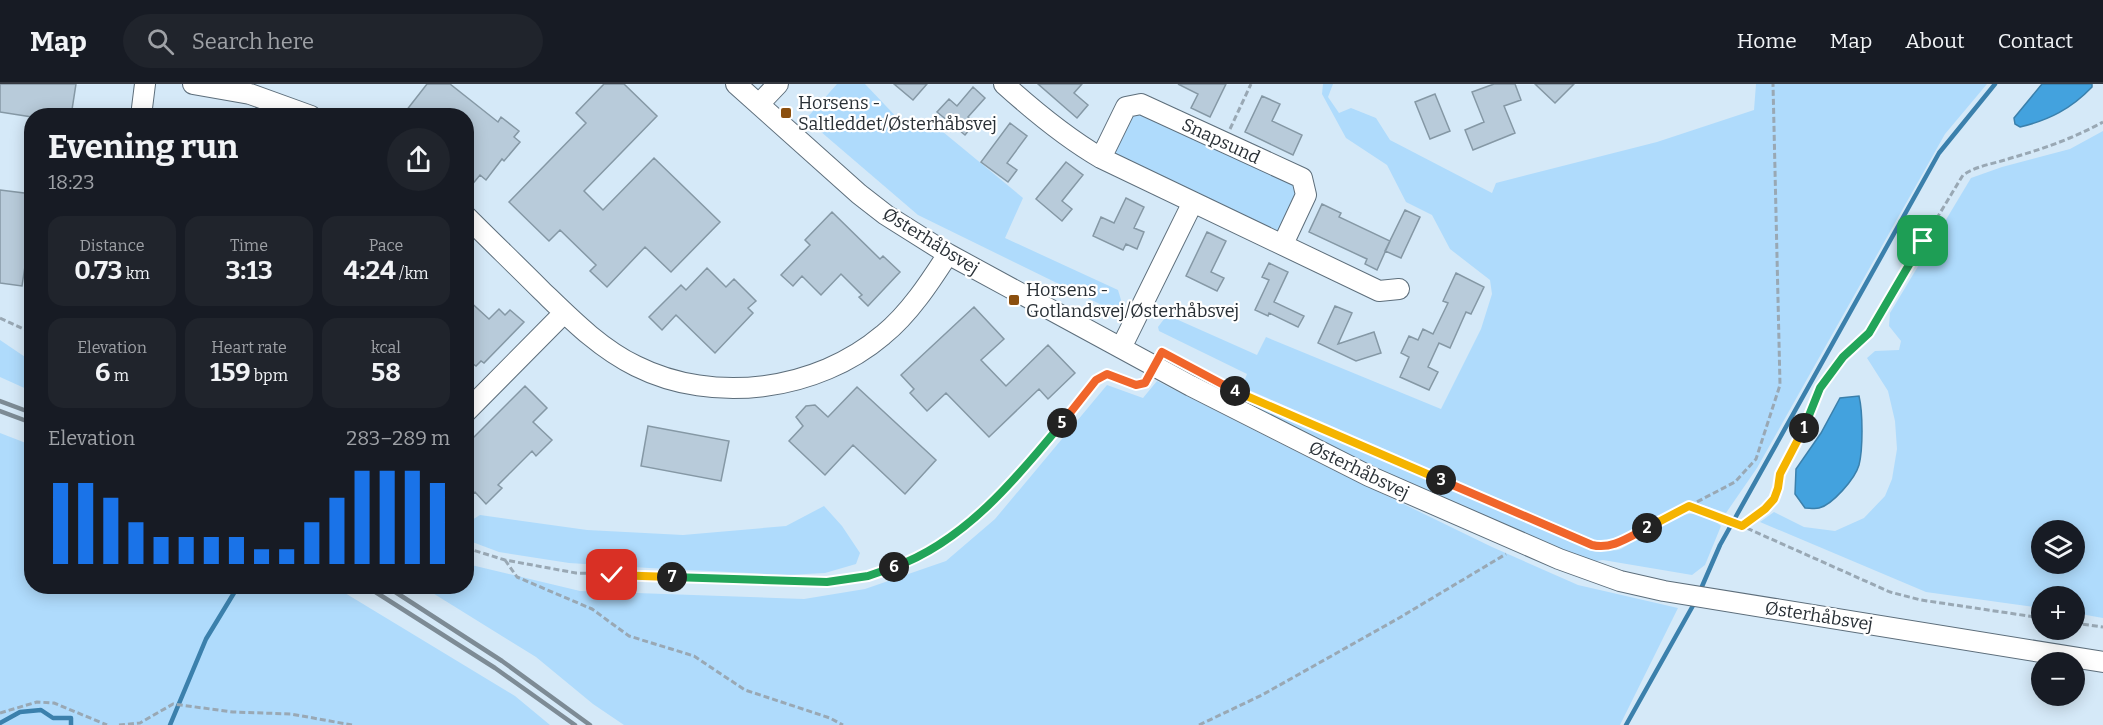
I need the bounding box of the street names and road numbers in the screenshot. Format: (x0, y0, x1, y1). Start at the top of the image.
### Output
street label: Snapsund (1178, 113, 1264, 169)
street label: Østerhåbsvej (879, 203, 983, 279)
street label: Østerhåbsvej (1305, 436, 1413, 504)
street label: Østerhåbsvej (1763, 597, 1875, 635)

